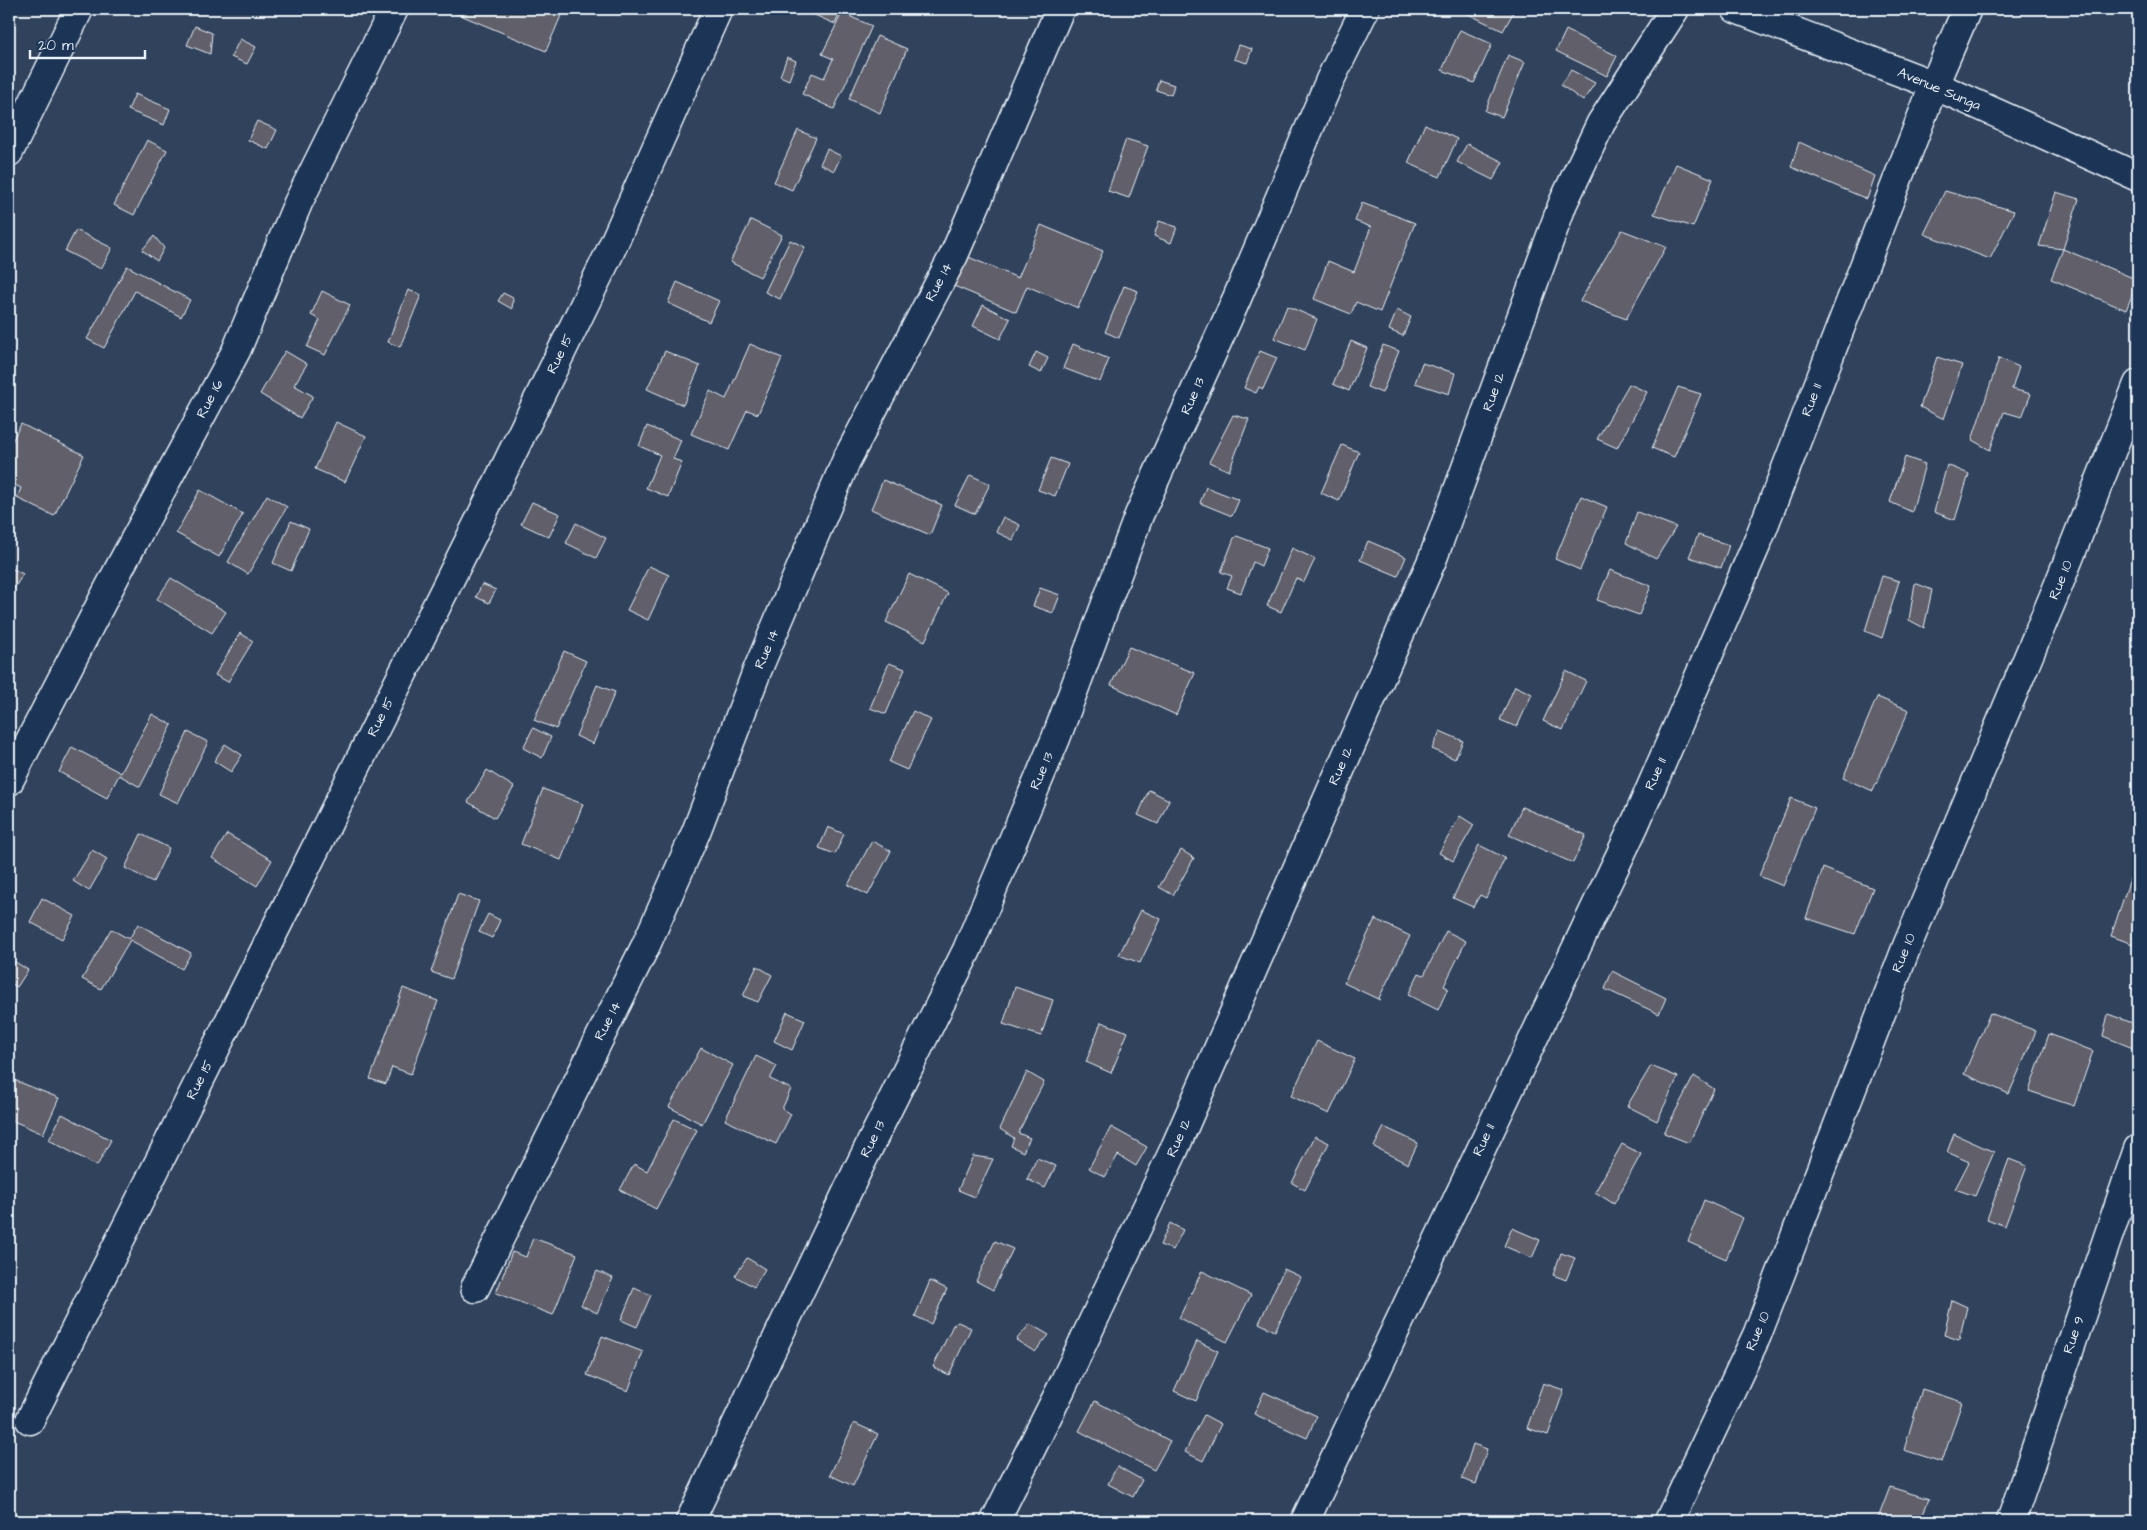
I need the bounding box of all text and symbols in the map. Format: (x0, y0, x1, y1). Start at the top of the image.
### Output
scale bar (30, 28, 145, 60)
text: 20 m (38, 35, 74, 56)
street label: Avenue Sunga (1894, 62, 1984, 116)
street label: Rue 14 (920, 259, 958, 305)
street label: Rue 15 (542, 331, 578, 377)
street label: Rue 12 (1478, 370, 1510, 414)
street label: Rue 13 (1176, 374, 1210, 418)
street label: Rue 16 (192, 376, 229, 422)
street label: Rue 11 (1797, 380, 1827, 419)
street label: Rue 10 (2044, 557, 2078, 603)
street label: Rue 14 (750, 626, 785, 672)
street label: Rue 15 (363, 694, 399, 740)
street label: Rue 12 (1324, 744, 1358, 788)
street label: Rue 13 (1025, 749, 1059, 793)
street label: Rue 11 (1640, 754, 1672, 794)
street label: Rue 10 (1887, 930, 1921, 976)
street label: Rue 14 (590, 998, 627, 1044)
street label: Rue 15 (182, 1057, 218, 1103)
street label: Rue 12 (1162, 1116, 1196, 1160)
street label: Rue 13 (855, 1117, 891, 1161)
street label: Rue 11 (1468, 1120, 1500, 1160)
street label: Rue 10 (1741, 1308, 1775, 1354)
street label: Rue 9 (2058, 1314, 2090, 1356)

